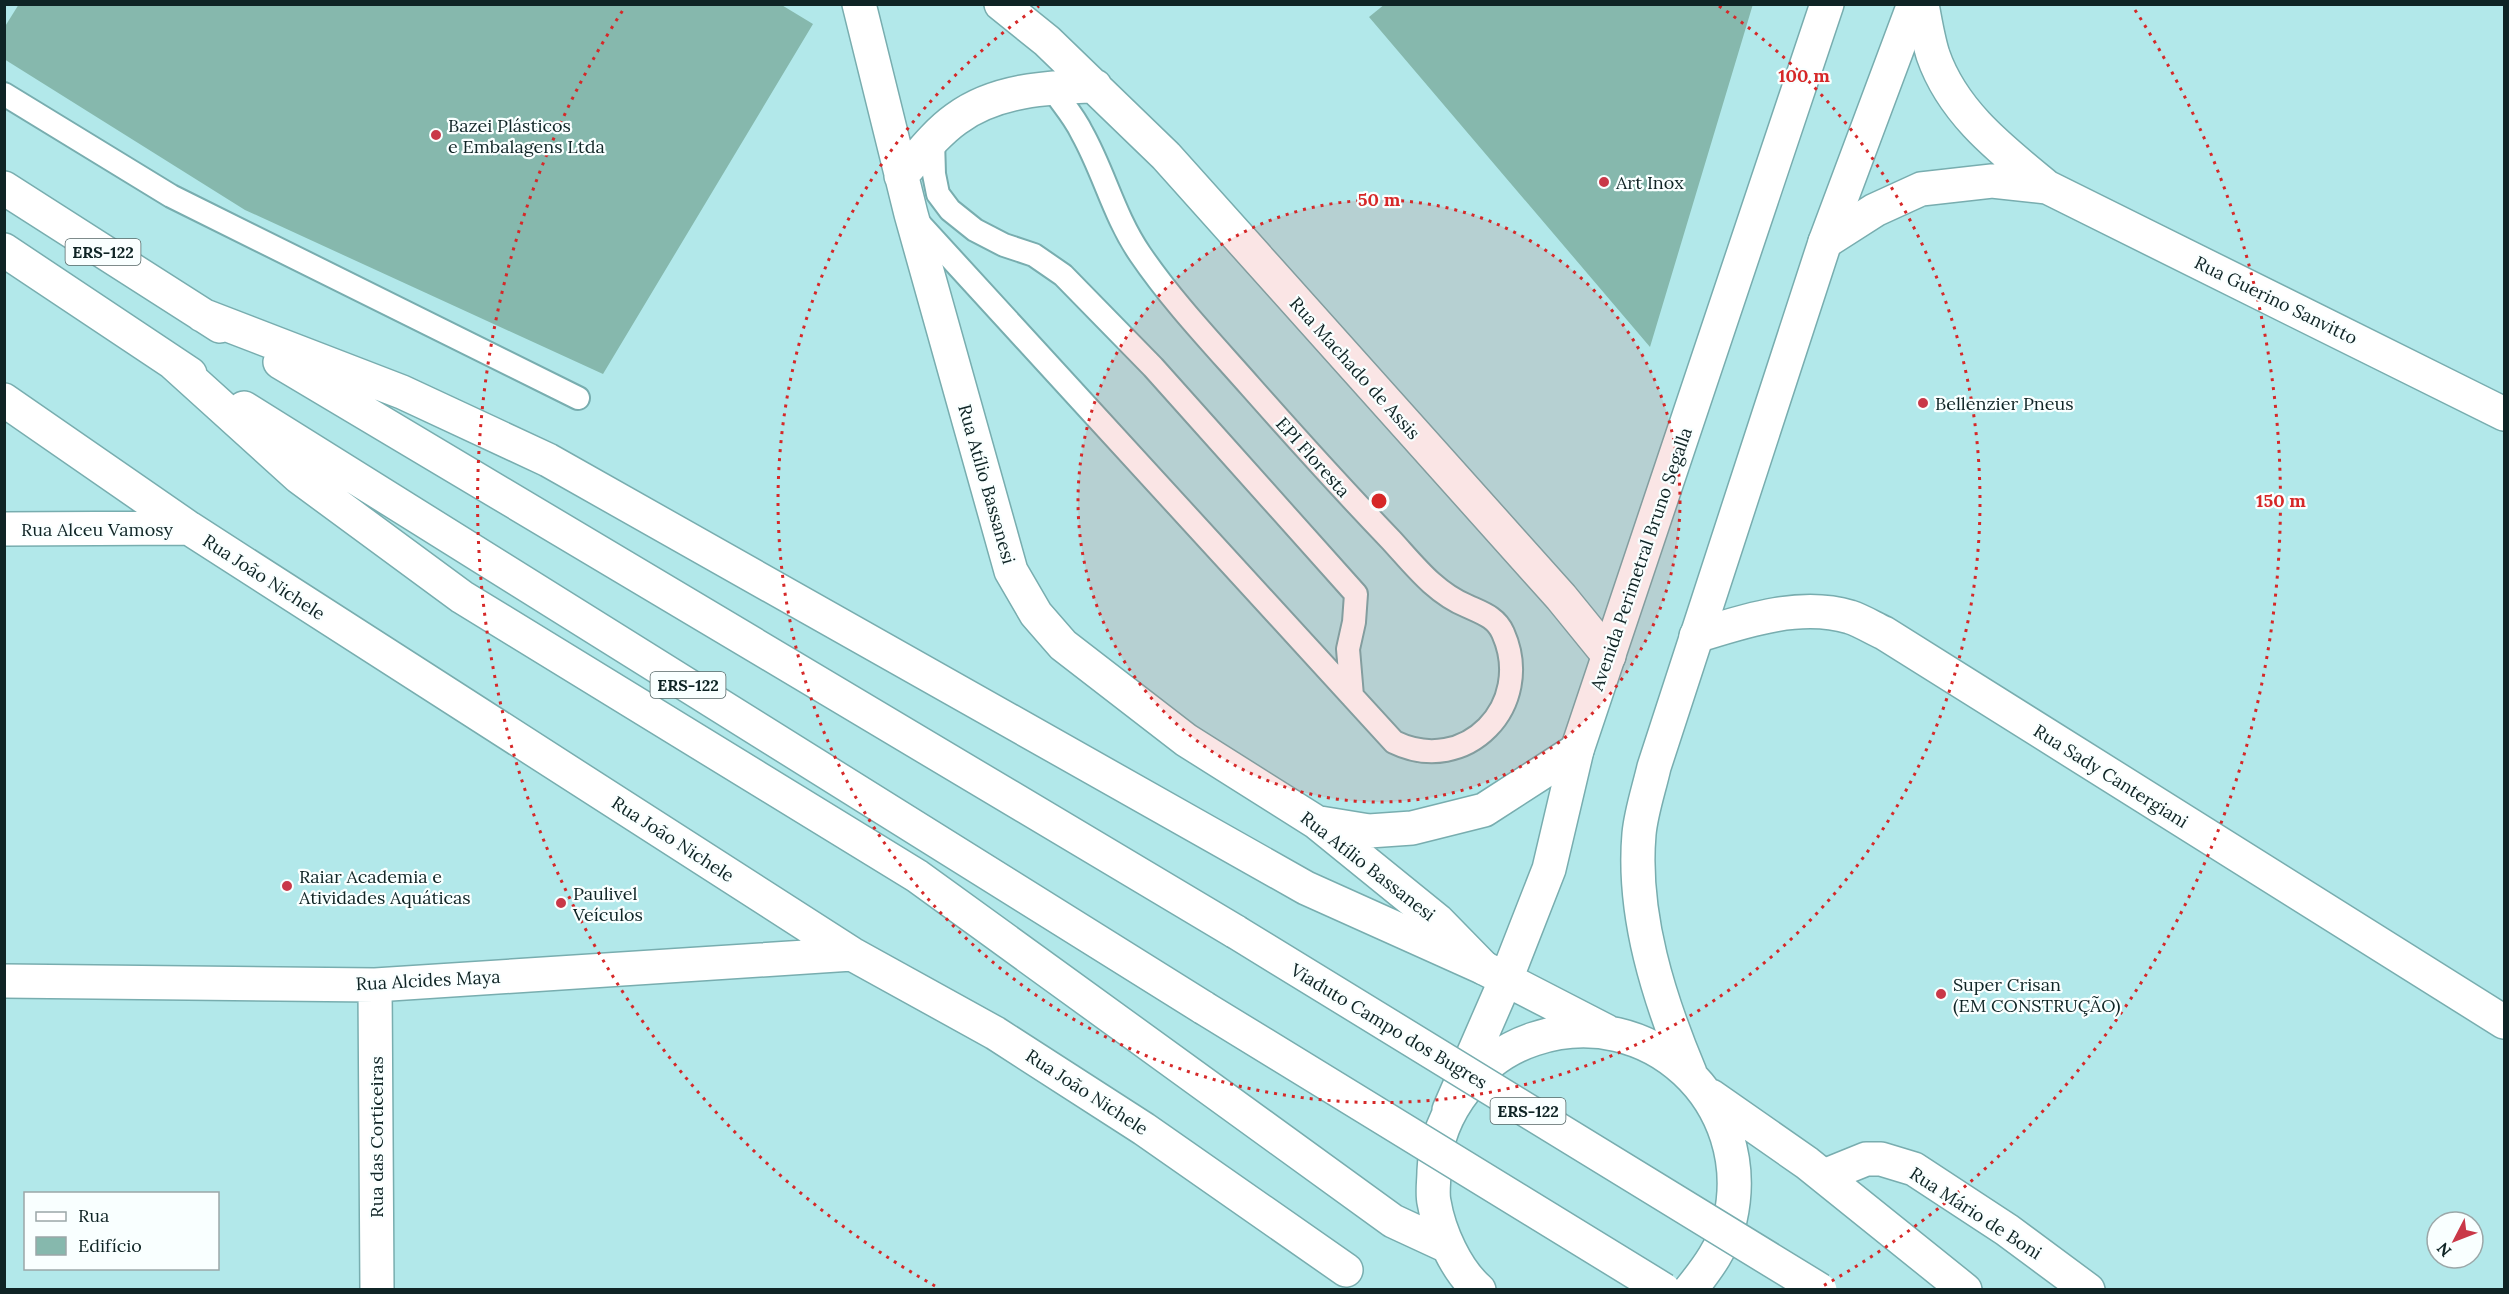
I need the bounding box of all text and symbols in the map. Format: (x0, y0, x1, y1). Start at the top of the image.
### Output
text: 100 m (1778, 64, 1830, 87)
place label: Bazei Plásticos e Embalagens Ltda (448, 114, 605, 158)
marker: Bazei Plásticos e Embalagens Ltda (429, 128, 443, 142)
place label: Art Inox (1615, 171, 1684, 194)
marker: Art Inox (1597, 175, 1611, 189)
text: 50 m (1358, 188, 1401, 211)
road number: ERS-122 (66, 239, 140, 265)
street label: Rua Guerino Sanvitto (2191, 251, 2361, 349)
street label: Rua Machado de Assis (1285, 292, 1425, 444)
place label: Bellenzier Pneus (1935, 392, 2074, 415)
marker: Bellenzier Pneus (1916, 396, 1930, 410)
street label: Rua Atílio Bassanesi (953, 402, 1021, 566)
street label: EPI Floresta (1271, 412, 1355, 502)
street label: Avenida Perimetral Bruno Segalla (1585, 424, 1697, 695)
text: 150 m (2256, 489, 2306, 512)
centre of rings (1369, 491, 1389, 511)
street label: Rua Alceu Vamosy (21, 518, 174, 541)
street label: Rua João Nichele (198, 529, 330, 625)
road number: ERS-122 (650, 672, 726, 698)
street label: Rua Sady Cantergiani (2029, 719, 2193, 833)
street label: Rua João Nichele (607, 791, 739, 887)
street label: Rua Atílio Bassanesi (1296, 806, 1440, 926)
place label: Raiar Academia e Atividades Aquáticas (298, 865, 471, 909)
marker: Raiar Academia e Atividades Aquáticas (280, 879, 294, 893)
place label: Paulivel Veículos (572, 882, 643, 926)
marker: Paulivel Veículos (554, 896, 568, 910)
street label: Viaduto Campo dos Bugres (1286, 958, 1492, 1094)
street label: Rua Alcides Maya (355, 965, 501, 995)
place label: Super Crisan (EM CONSTRUÇÃO) (1953, 973, 2120, 1017)
marker: Super Crisan (EM CONSTRUÇÃO) (1934, 987, 1948, 1001)
street label: Rua João Nichele (1021, 1044, 1153, 1140)
street label: Rua das Corticeiras (365, 1056, 388, 1218)
road number: ERS-122 (1490, 1098, 1565, 1124)
street label: Rua Mário de Boni (1906, 1162, 2046, 1264)
legend (24, 1192, 219, 1270)
text: Rua (78, 1204, 109, 1227)
north arrow (2425, 1210, 2485, 1270)
text: Edifício (78, 1234, 142, 1257)
text: N (2432, 1239, 2455, 1261)

